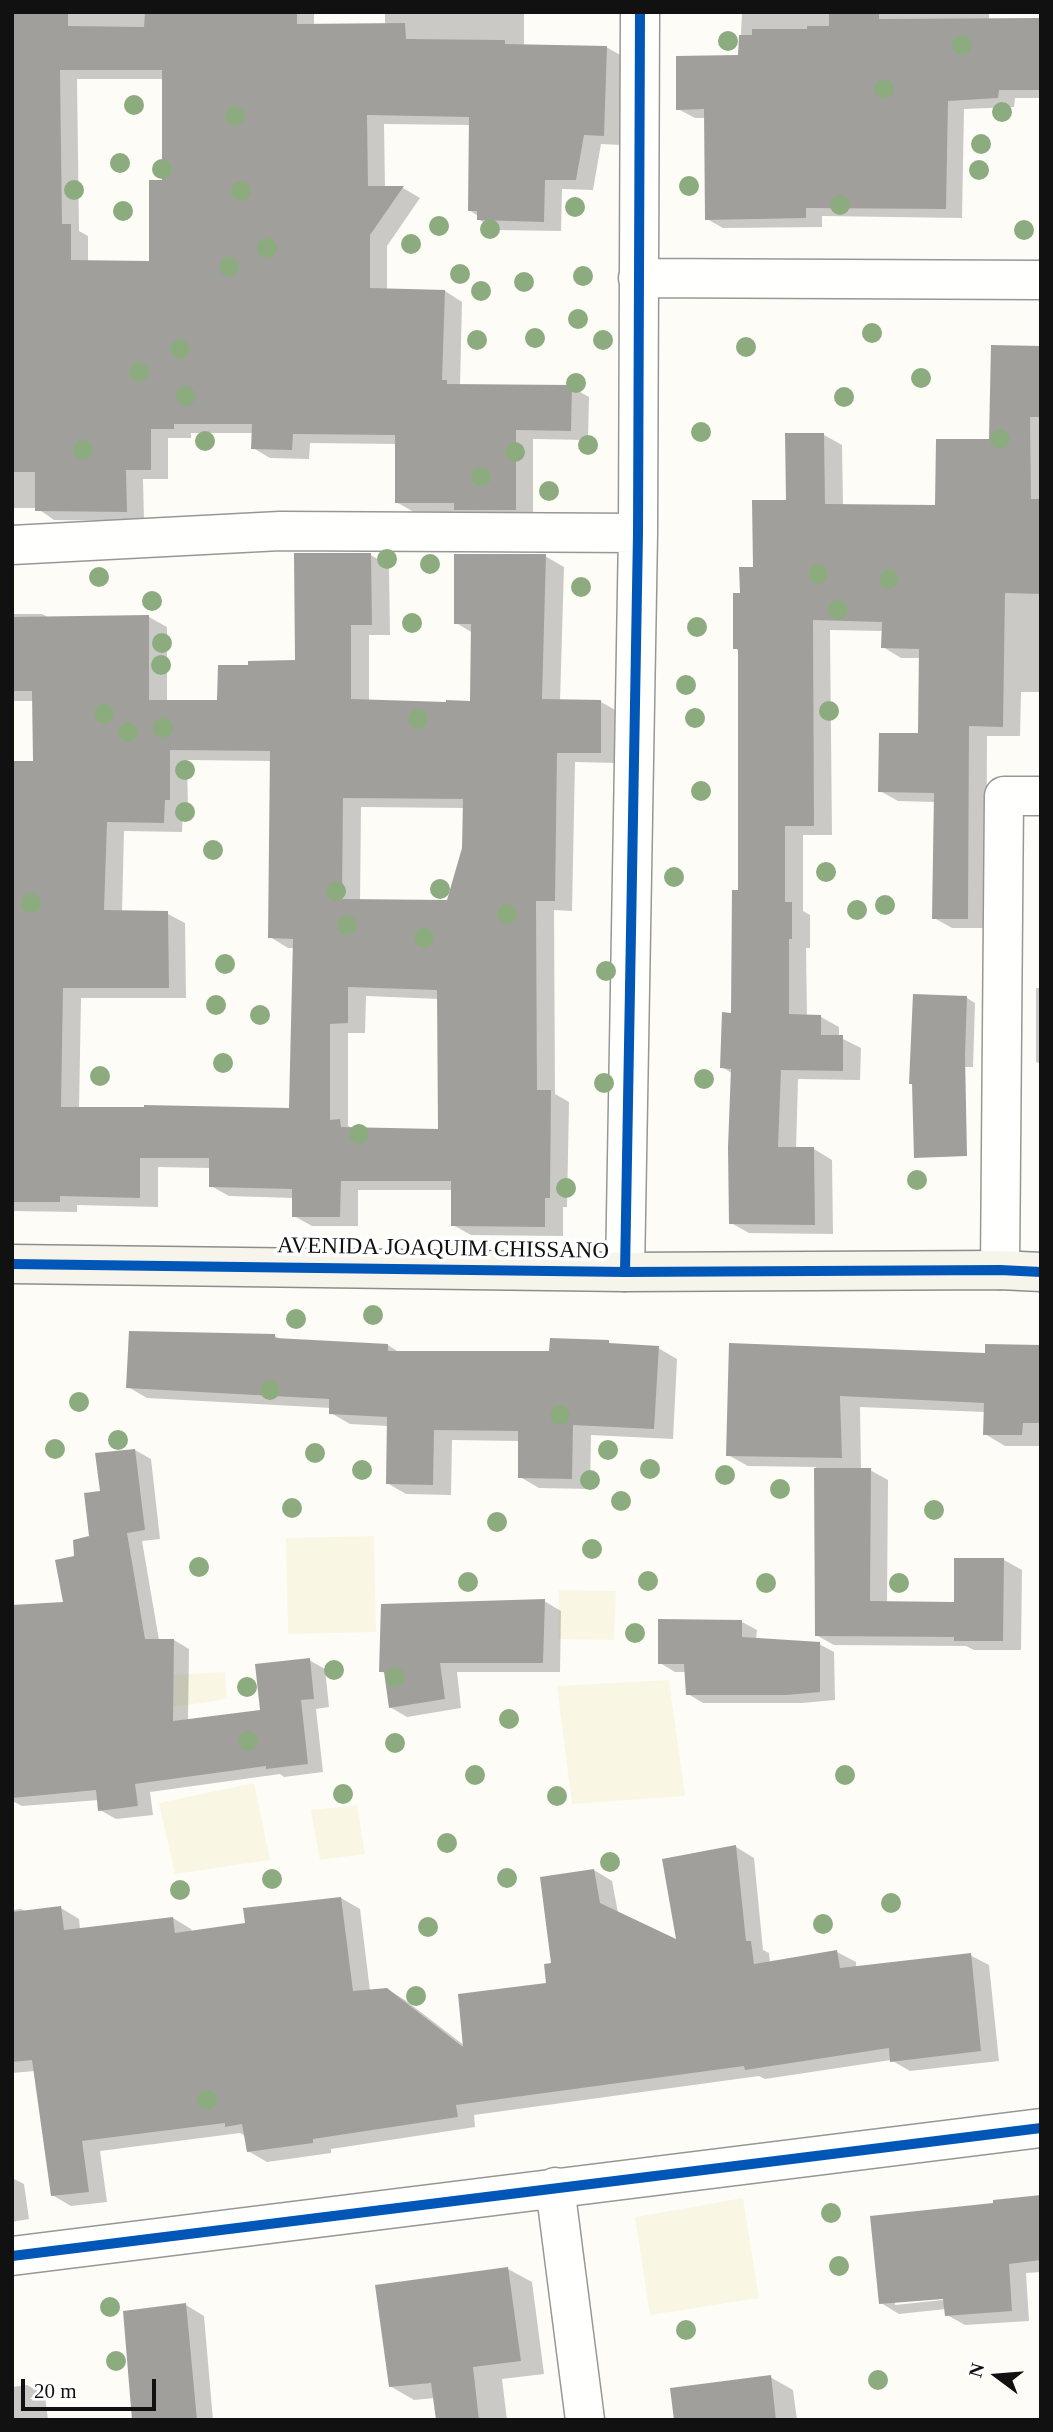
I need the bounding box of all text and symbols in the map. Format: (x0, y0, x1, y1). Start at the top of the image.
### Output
street label: AVENIDA JOAQUIM CHISSANO (277, 1232, 609, 1266)
north arrow (962, 2341, 1032, 2411)
text: N (964, 2361, 988, 2380)
scale bar (24, 2366, 159, 2410)
text: 20 m (34, 2379, 77, 2403)

